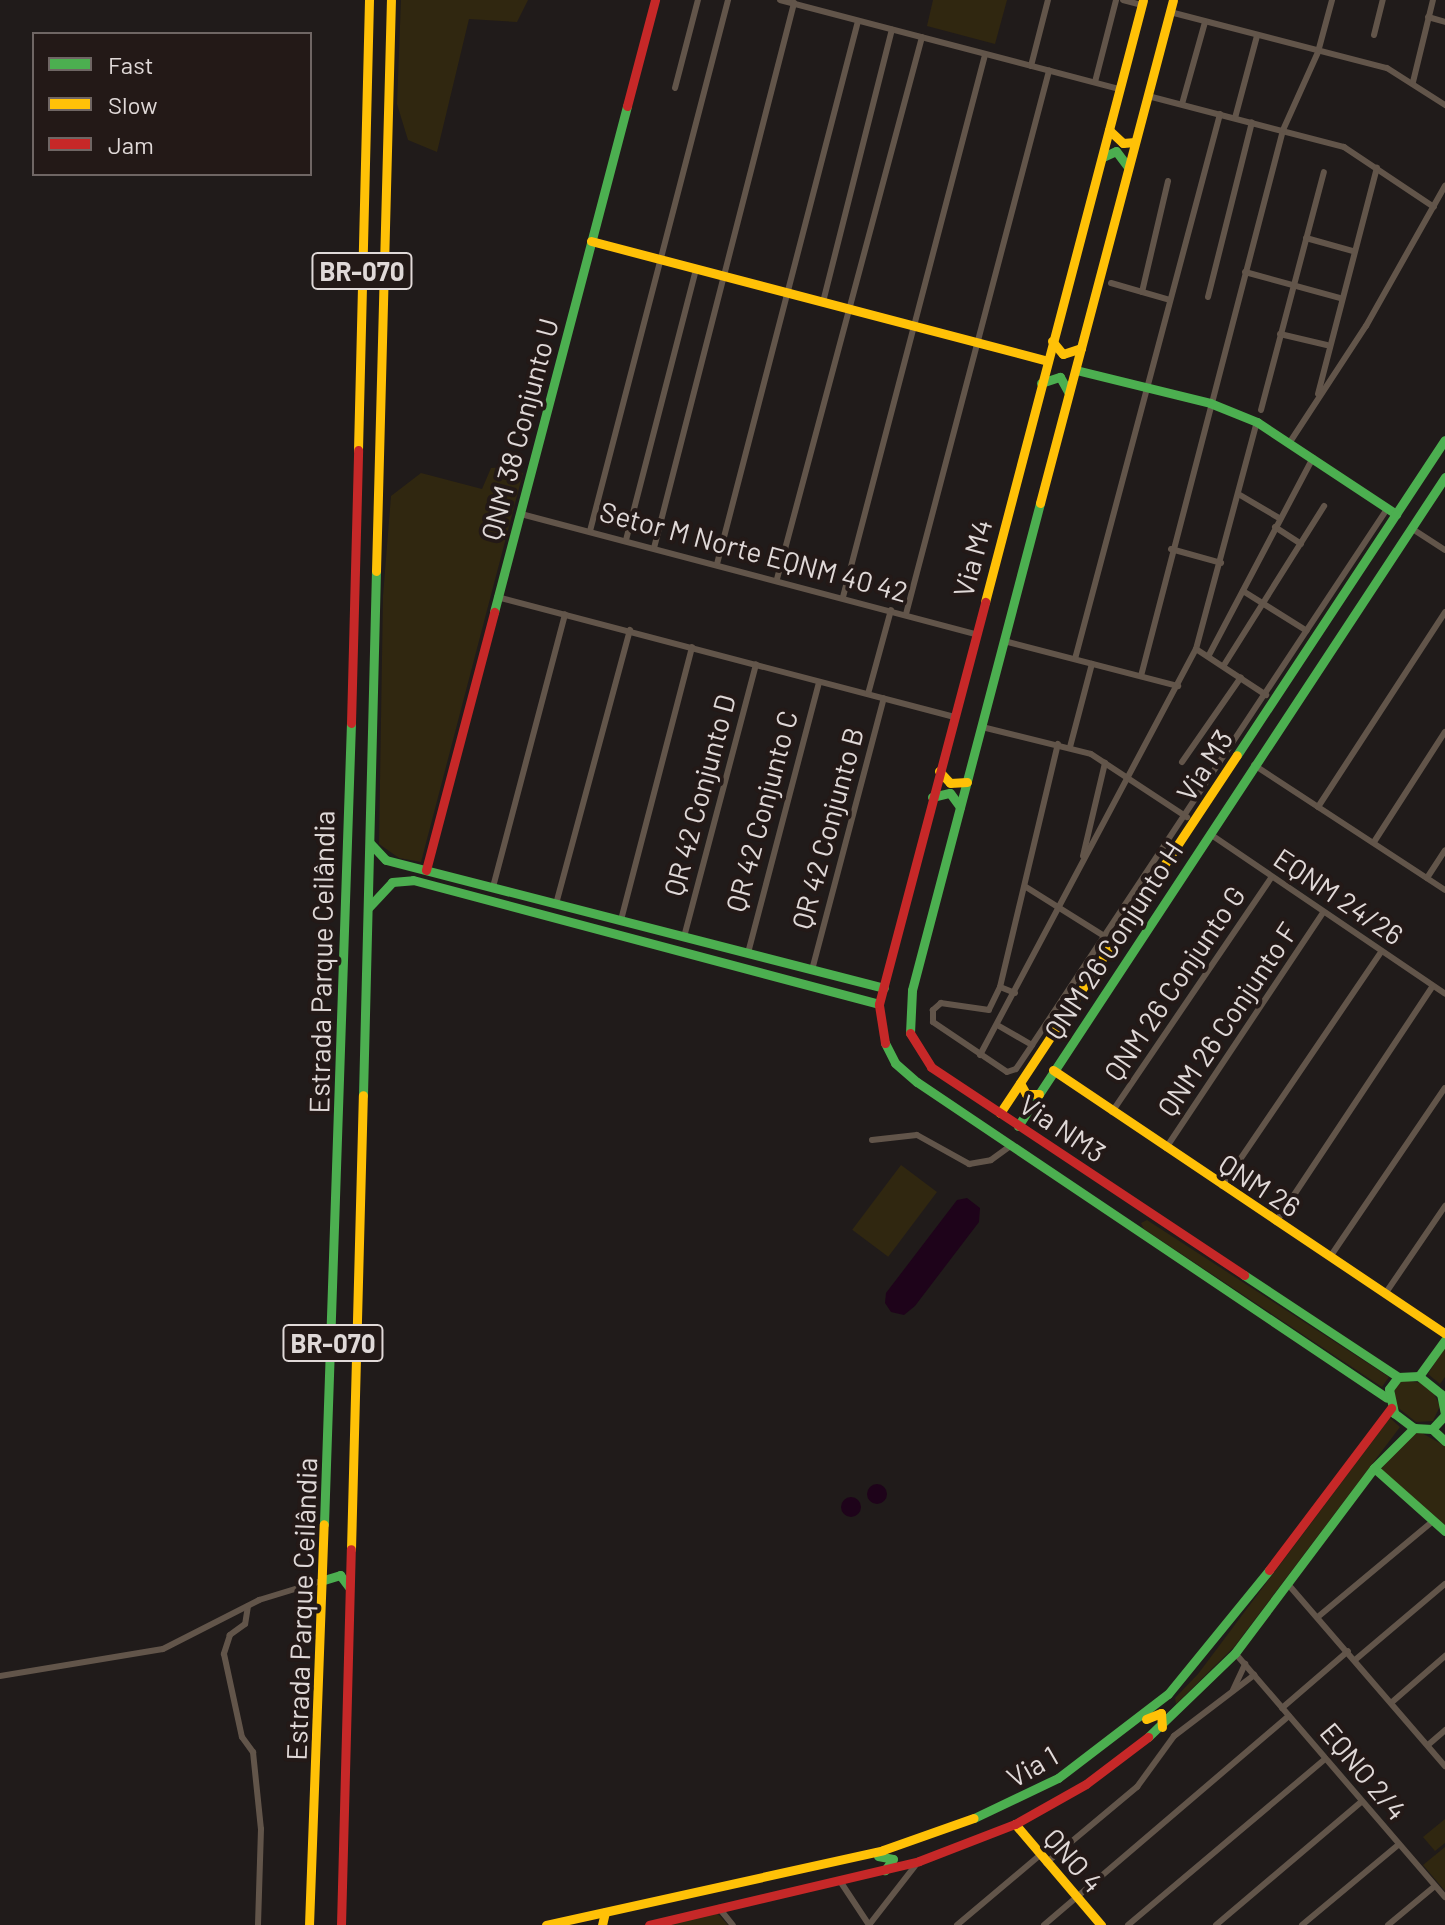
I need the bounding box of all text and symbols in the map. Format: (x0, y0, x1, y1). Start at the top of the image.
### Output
legend (32, 32, 312, 176)
text: Fast (108, 50, 153, 79)
text: Slow (108, 90, 157, 119)
text: Jam (108, 130, 154, 159)
road number: BR-070 (310, 249, 414, 293)
street label: QNM 38 Conjunto U (473, 314, 565, 544)
street label: Setor M Norte EQNM 40 42 (596, 494, 912, 608)
street label: Via M4 (946, 516, 998, 600)
street label: QR 42 Conjunto D (656, 691, 742, 899)
street label: QR 42 Conjunto C (718, 707, 804, 915)
street label: Via M3 (1169, 723, 1239, 807)
street label: QR 42 Conjunto B (784, 724, 870, 932)
street label: Estrada Parque Ceilândia (302, 810, 340, 1114)
street label: QNM 26 Conjunto H (1037, 835, 1189, 1045)
street label: EQNM 24/26 (1268, 841, 1410, 951)
street label: QNM 26 Conjunto G (1096, 879, 1252, 1087)
street label: QNM 26 Conjunto F (1150, 916, 1304, 1122)
street label: Via NM3 (1013, 1087, 1113, 1169)
street label: QNM 26 (1213, 1146, 1307, 1224)
road number: BR-070 (281, 1321, 385, 1365)
street label: Estrada Parque Ceilândia (279, 1457, 323, 1761)
street label: EQNO 2/4 (1314, 1716, 1414, 1826)
street label: Via 1 (1001, 1738, 1063, 1794)
street label: QNO 4 (1037, 1821, 1111, 1899)

